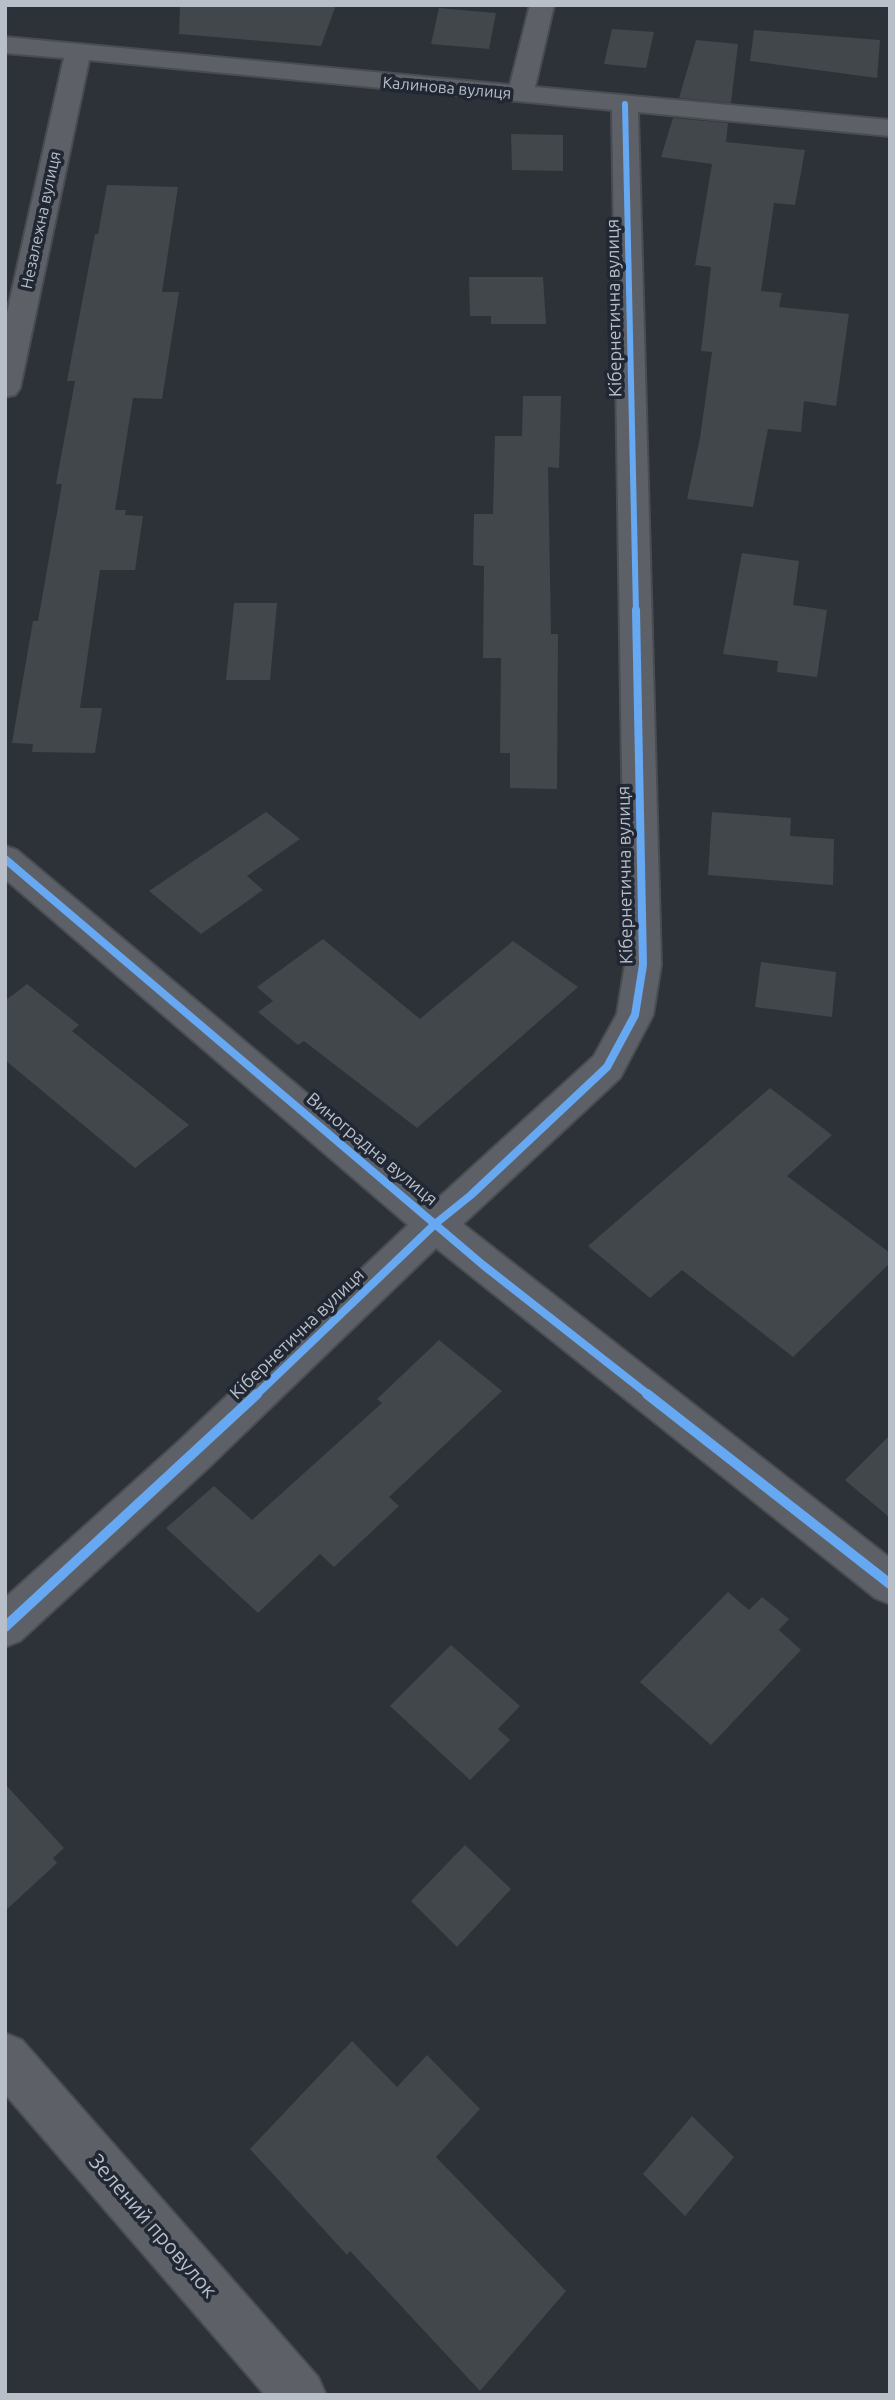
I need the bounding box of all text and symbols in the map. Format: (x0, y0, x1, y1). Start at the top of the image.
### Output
street label: Калинова вулиця (382, 73, 512, 103)
street label: Незалежна вулиця (17, 149, 65, 291)
street label: Кібернетична вулиця (602, 219, 626, 397)
street label: Кібернетична вулиця (613, 786, 637, 964)
street label: Виноградна вулиця (302, 1088, 442, 1210)
street label: Кібернетична вулиця (225, 1264, 369, 1404)
street label: Зелений провулок (84, 2149, 222, 2303)

